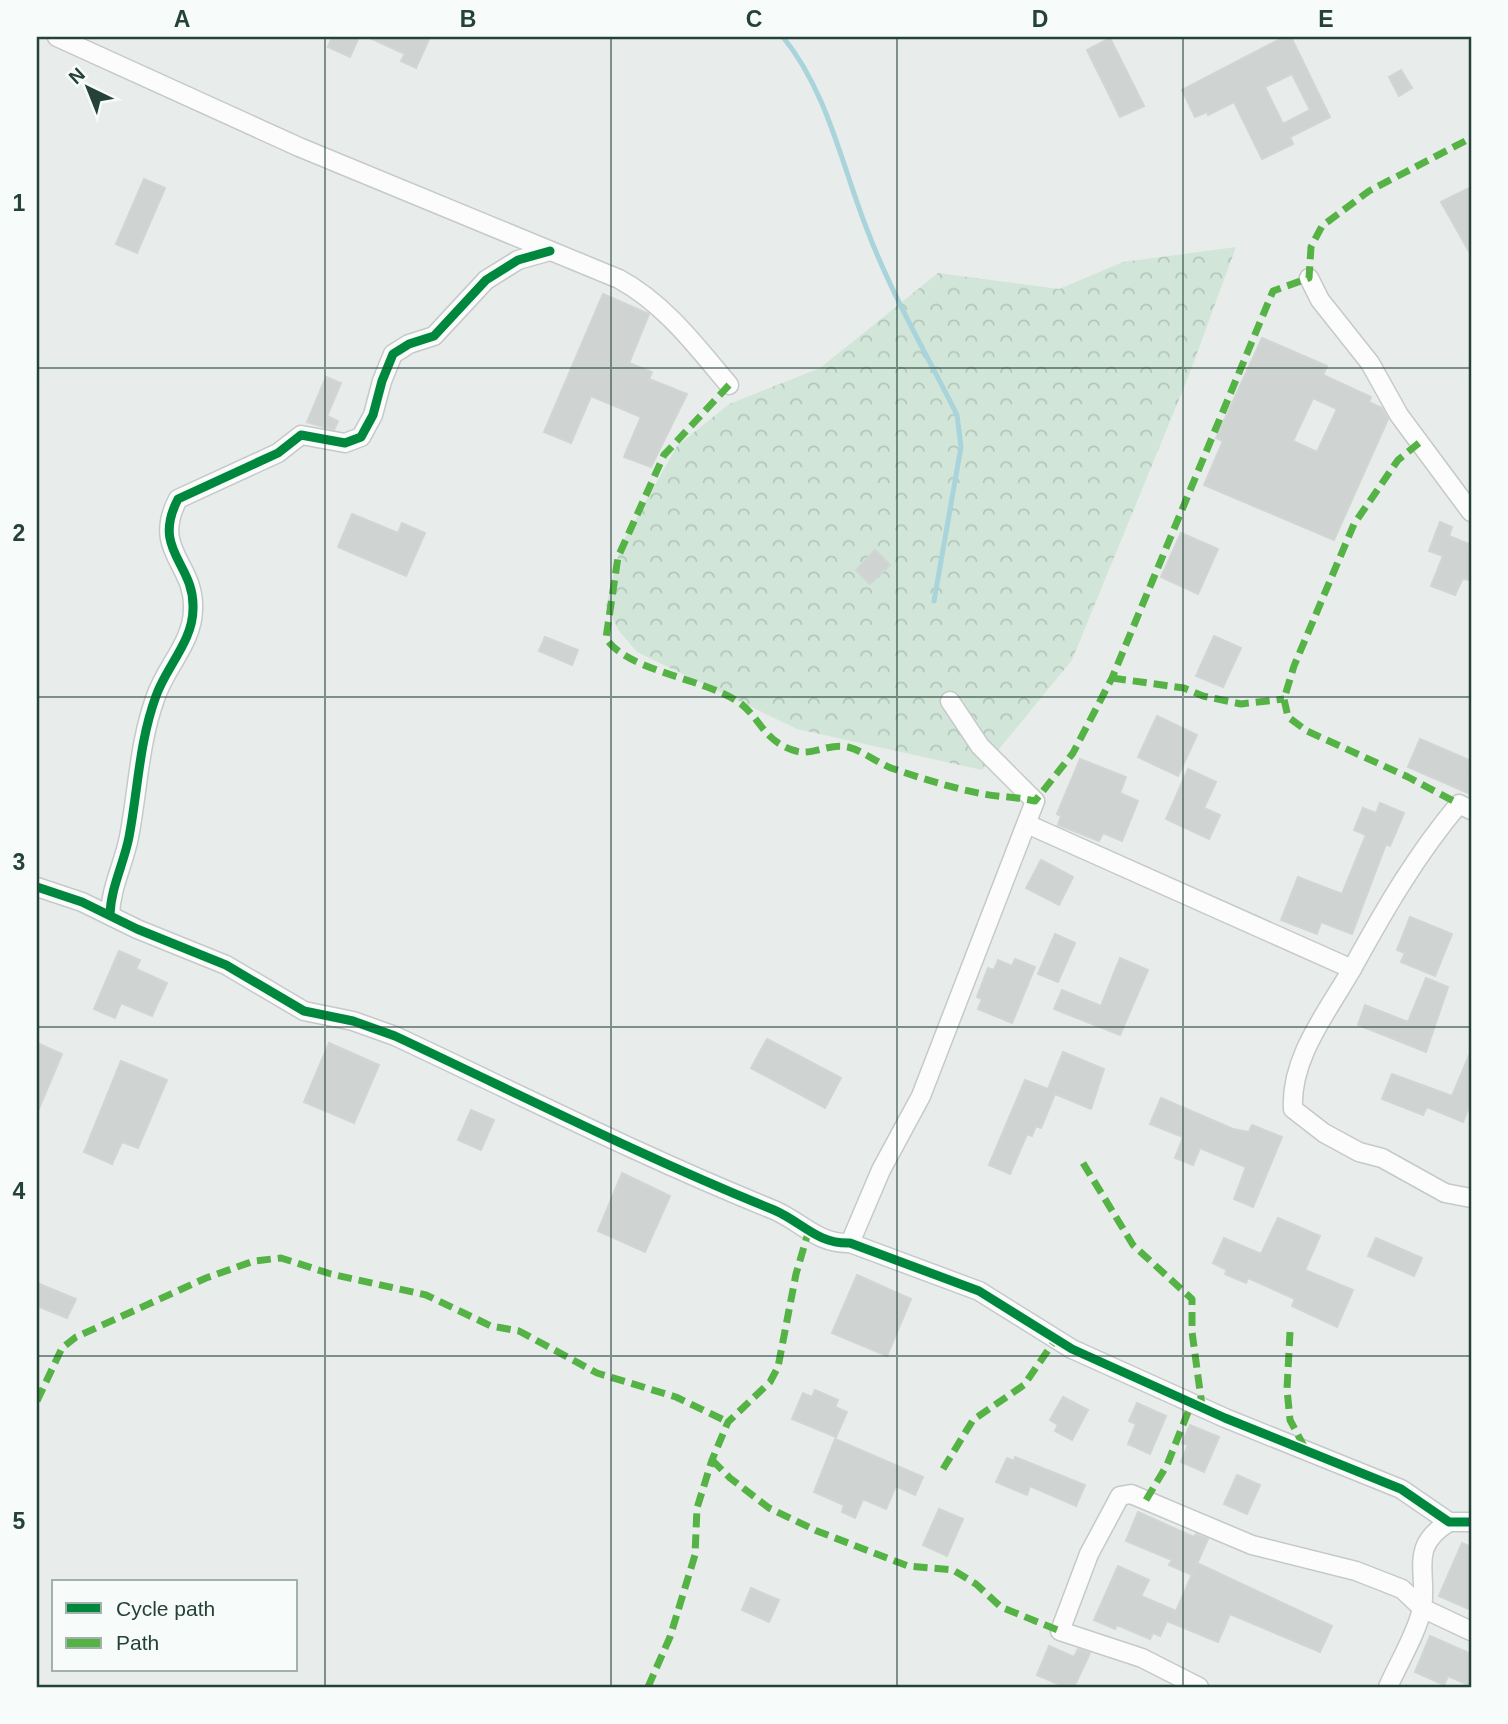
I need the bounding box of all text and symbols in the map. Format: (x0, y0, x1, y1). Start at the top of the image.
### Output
text: A (174, 6, 190, 32)
text: B (460, 6, 476, 32)
text: C (746, 6, 762, 32)
text: D (1032, 6, 1048, 32)
text: E (1318, 6, 1334, 32)
north arrow (52, 52, 122, 122)
text: N (65, 64, 89, 88)
text: 1 (13, 190, 26, 216)
text: 2 (13, 520, 25, 546)
text: 3 (13, 849, 25, 875)
text: 4 (13, 1178, 26, 1204)
text: 5 (13, 1508, 26, 1534)
legend (52, 1580, 298, 1672)
text: Cycle path (116, 1597, 215, 1620)
text: Path (116, 1631, 159, 1654)

